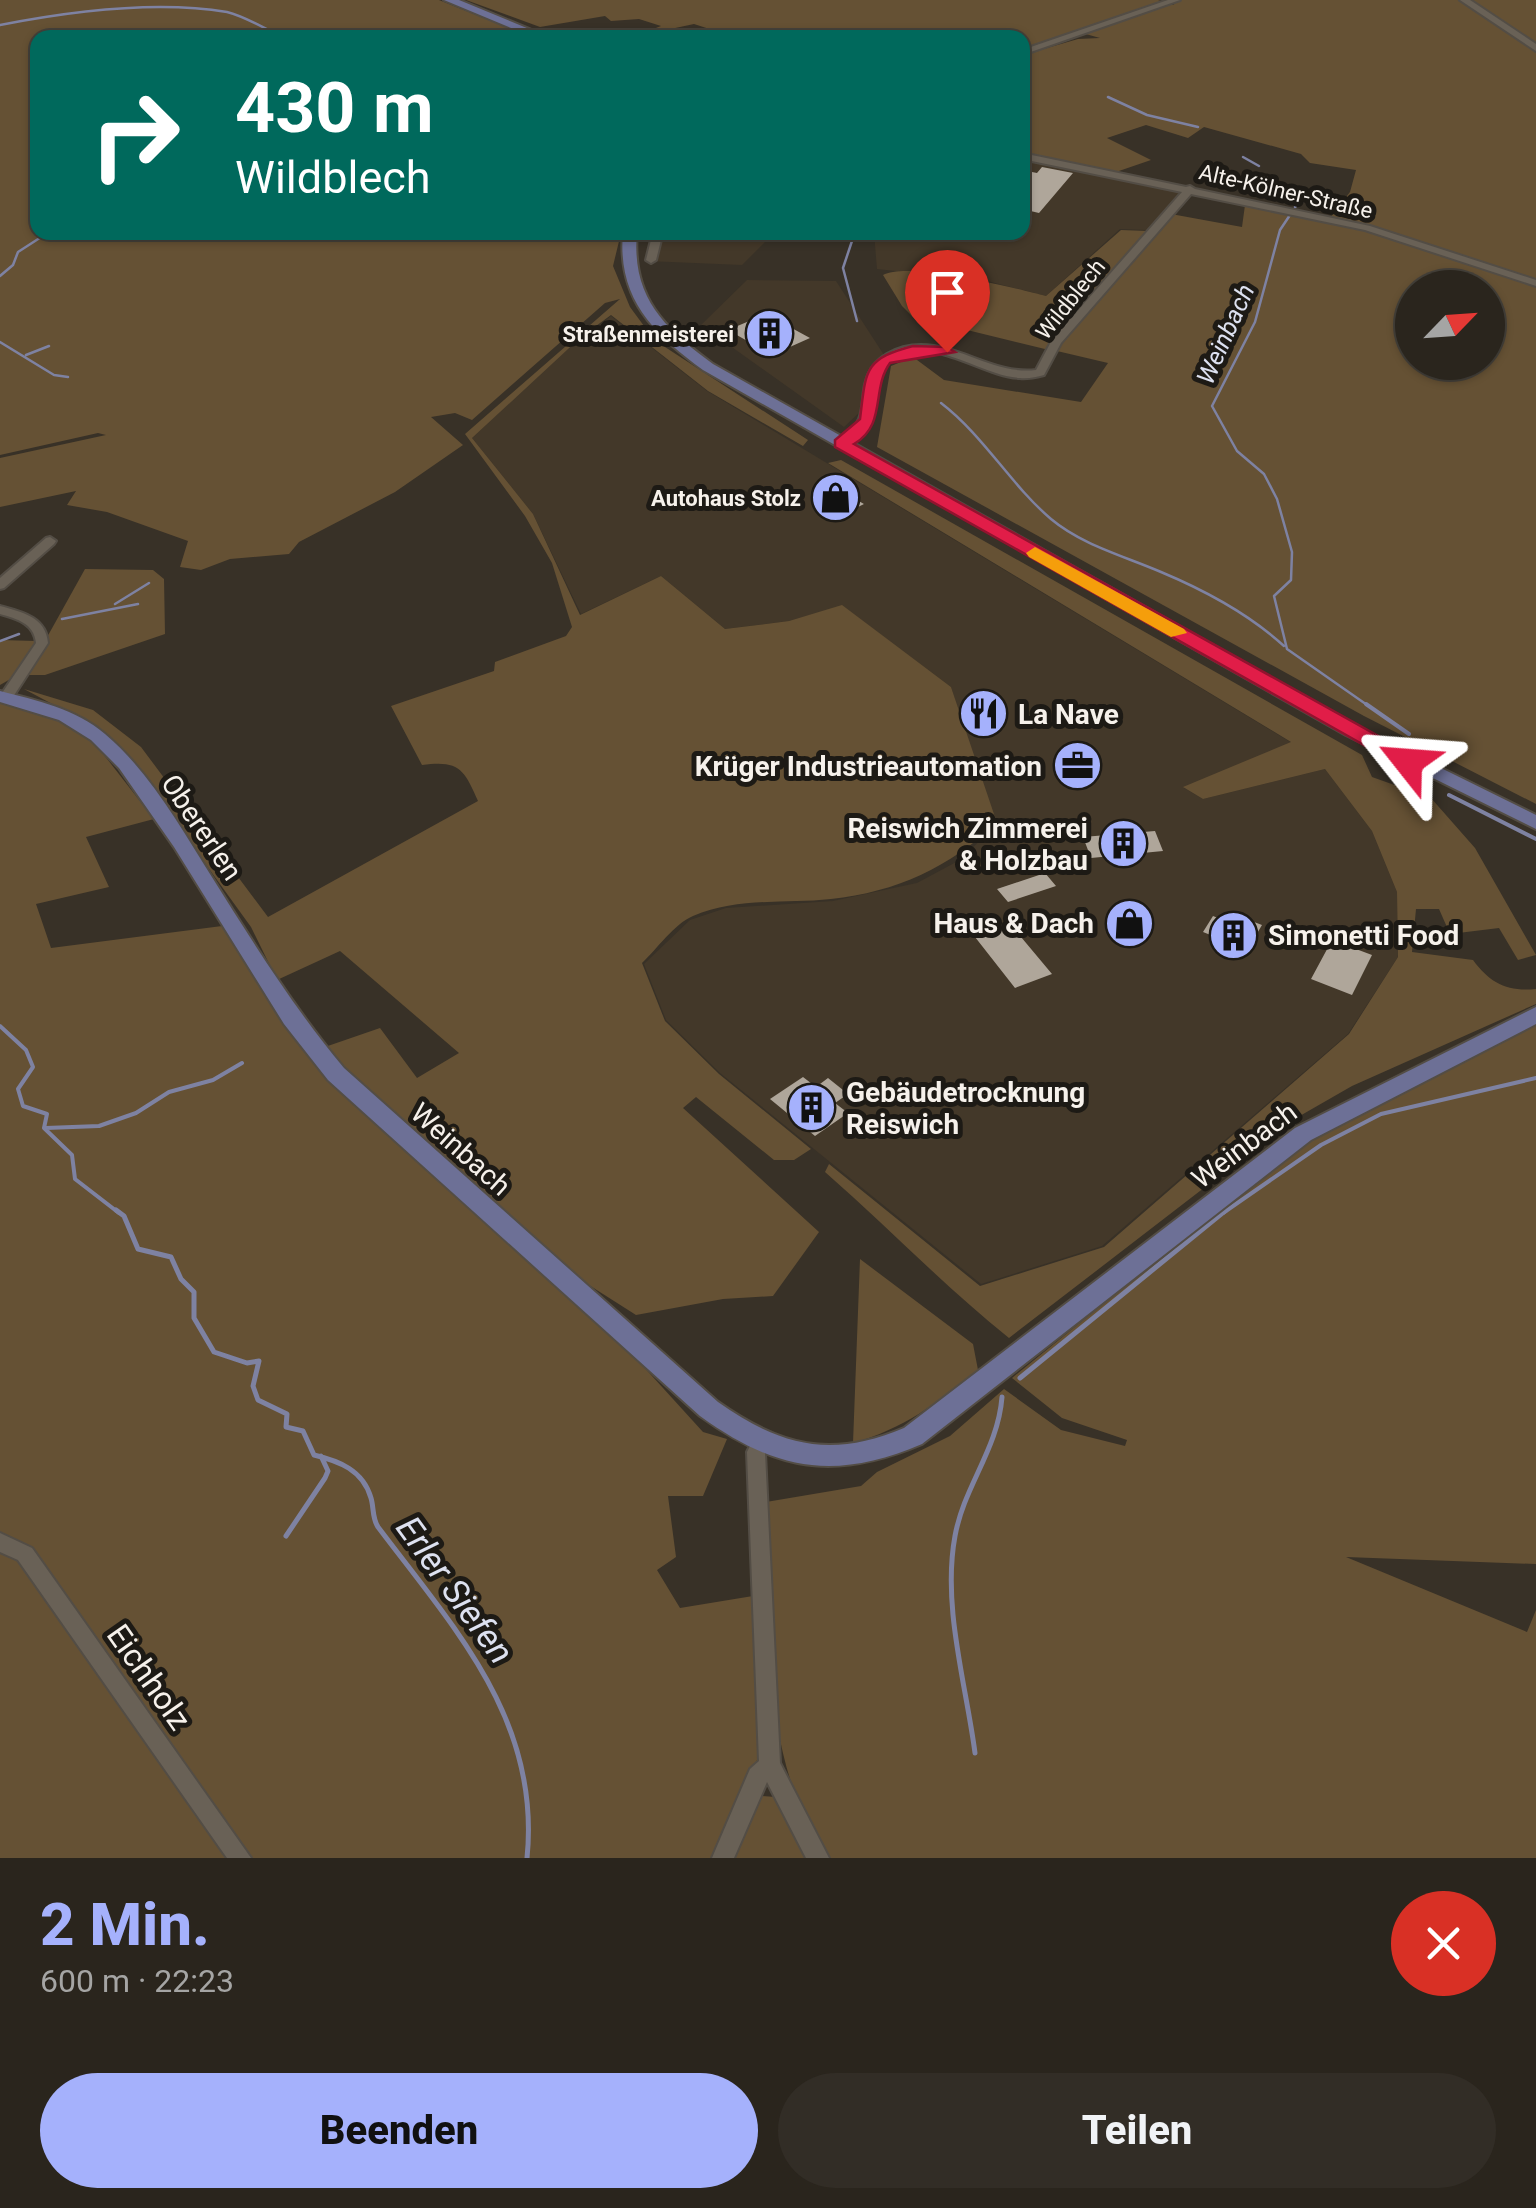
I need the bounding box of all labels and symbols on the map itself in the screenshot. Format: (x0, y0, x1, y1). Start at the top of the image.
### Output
street label: Alte-Kölner-Straße (1197, 159, 1375, 224)
pin (905, 250, 990, 353)
street label: Wildblech (1031, 254, 1110, 344)
north arrow (1395, 270, 1505, 380)
water label: Weinbach (1191, 280, 1260, 389)
building icon: Straßenmeisterei (743, 308, 795, 360)
place label: Straßenmeisterei (562, 322, 734, 347)
shop icon: Autohaus Stolz (810, 472, 862, 524)
place label: Autohaus Stolz (651, 486, 801, 511)
restaurant icon: La Nave (957, 688, 1009, 740)
place label: La Nave (1018, 698, 1119, 731)
position arrow (1356, 710, 1460, 814)
office icon: Krüger Industrieautomation (1051, 740, 1103, 792)
place label: Krüger Industrieautomation (695, 750, 1042, 783)
street label: Obererlen (154, 768, 249, 886)
place label: Reiswich Zimmerei & Holzbau (847, 812, 1088, 877)
building icon: Reiswich Zimmerei & Holzbau (1097, 818, 1149, 870)
shop icon: Haus & Dach (1103, 897, 1155, 949)
place label: Haus & Dach (933, 907, 1094, 940)
building icon: Simonetti Food (1207, 909, 1259, 961)
place label: Simonetti Food (1268, 919, 1459, 952)
place label: Gebäudetrocknung Reiswich (846, 1076, 1085, 1141)
building icon: Gebäudetrocknung Reiswich (785, 1082, 837, 1134)
street label: Weinbach (1185, 1095, 1303, 1195)
street label: Weinbach (404, 1096, 517, 1203)
water label: Erler Siefen (388, 1509, 522, 1672)
street label: Eichholz (99, 1617, 199, 1737)

